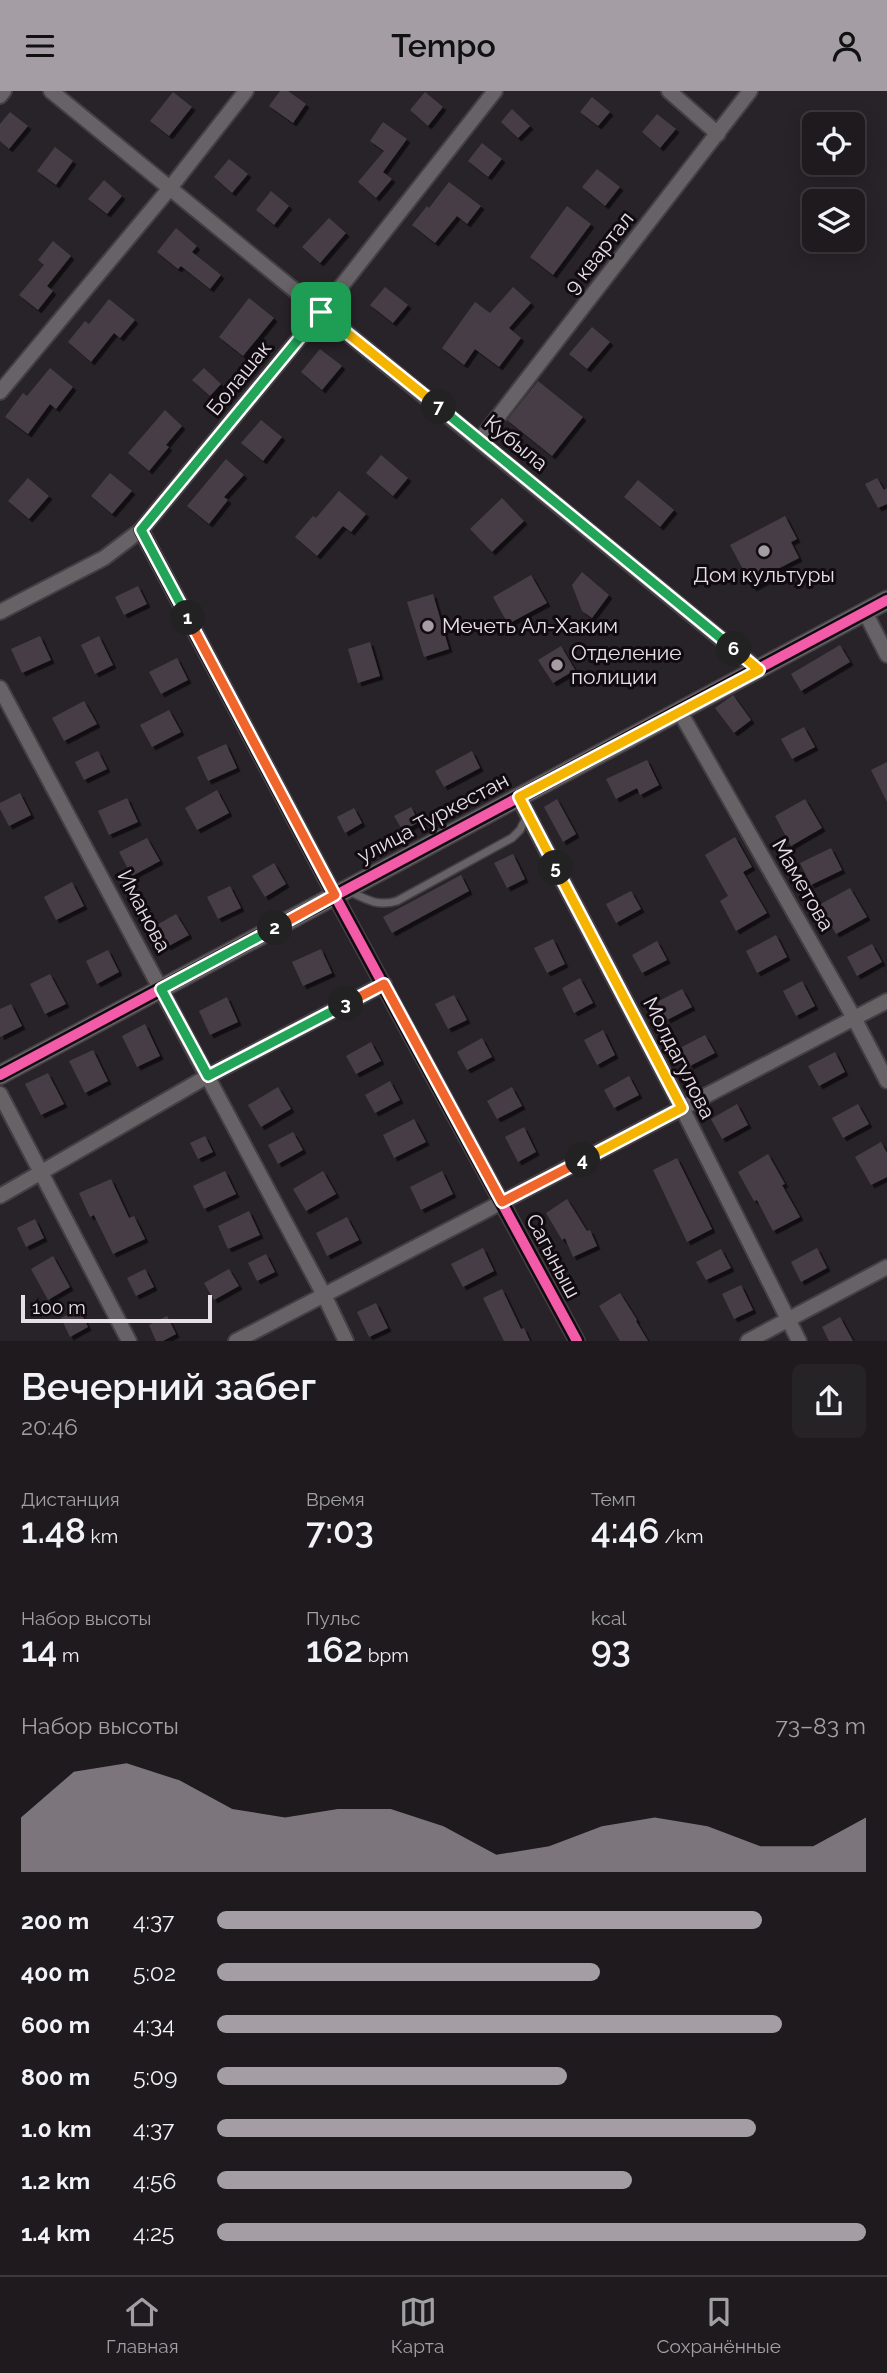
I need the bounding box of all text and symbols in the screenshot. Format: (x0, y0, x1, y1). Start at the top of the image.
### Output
icon: menu (21, 27, 59, 65)
text: Tempo (391, 27, 496, 64)
icon: person (828, 27, 866, 65)
map controls (802, 112, 865, 252)
button: locate (802, 112, 865, 175)
button: layers (802, 189, 865, 252)
street label: 9 квартал (559, 207, 638, 299)
pin (291, 282, 351, 342)
icon: arrive (302, 293, 340, 331)
street label: Болашак (201, 335, 276, 420)
pin: 7 (422, 389, 457, 425)
text: 7 (433, 395, 444, 417)
street label: Кубыла (480, 409, 553, 476)
marker: Дом культуры (756, 543, 772, 559)
place label: Дом культуры (693, 562, 835, 587)
pin: 1 (170, 601, 206, 635)
text: 1 (183, 606, 192, 628)
place label: Мечеть Ал-Хаким (442, 613, 618, 638)
marker: Мечеть Ал-Хаким (420, 618, 436, 634)
pin: 6 (716, 631, 752, 667)
text: 6 (728, 637, 739, 659)
place label: Отделение полиции (571, 640, 682, 689)
marker: Отделение полиции (549, 657, 565, 673)
street label: улица Туркестан (353, 767, 513, 868)
street label: Маметова (767, 834, 840, 935)
pin: 5 (538, 851, 574, 885)
text: 5 (550, 856, 561, 878)
street label: Иманова (112, 865, 176, 956)
pin: 2 (258, 911, 292, 945)
text: 2 (269, 916, 280, 938)
pin: 3 (328, 986, 364, 1021)
text: 3 (340, 992, 351, 1014)
street label: Молдагулова (638, 993, 721, 1123)
pin: 4 (566, 1143, 600, 1177)
text: 4 (577, 1148, 588, 1170)
street label: Сагыныш (521, 1209, 586, 1302)
scale bar (21, 1291, 212, 1323)
text: 100 m (32, 1296, 86, 1318)
text: Вечерний забег (21, 1364, 316, 1409)
button: share (792, 1364, 866, 1438)
text: 20:46 (21, 1413, 78, 1440)
text: Дистанция (21, 1488, 120, 1510)
text: Время (306, 1488, 365, 1510)
text: Темп (591, 1488, 636, 1510)
text: 1.48 (21, 1510, 86, 1551)
text: 7:03 (306, 1510, 374, 1551)
text: 4:46 (591, 1510, 660, 1551)
text: km (86, 1525, 118, 1547)
text: /km (660, 1525, 703, 1547)
text: Набор высоты (21, 1607, 151, 1629)
text: Пульс (306, 1607, 360, 1629)
text: kcal (591, 1607, 627, 1629)
text: 14 (21, 1629, 57, 1670)
text: 162 (306, 1629, 363, 1670)
text: 93 (591, 1629, 631, 1670)
text: m (57, 1644, 80, 1666)
text: bpm (363, 1644, 409, 1666)
text: Набор высоты (21, 1712, 179, 1739)
text: 73–83 m (775, 1712, 866, 1739)
text: 200 m (21, 1907, 89, 1934)
text: 4:37 (133, 1907, 174, 1934)
text: 400 m (21, 1959, 89, 1986)
text: 5:02 (133, 1959, 176, 1986)
text: 600 m (21, 2011, 90, 2038)
text: 4:34 (133, 2011, 175, 2038)
text: 800 m (21, 2063, 90, 2090)
text: 5:09 (133, 2063, 177, 2090)
text: 1.0 km (21, 2115, 91, 2142)
text: 4:37 (133, 2115, 174, 2142)
text: 1.2 km (21, 2167, 90, 2194)
text: 4:56 (133, 2167, 176, 2194)
text: 1.4 km (21, 2219, 90, 2246)
text: 4:25 (133, 2219, 174, 2246)
tab: Главная (106, 2293, 179, 2357)
tab: Карта (391, 2293, 444, 2357)
tab: Сохранённые (656, 2293, 781, 2357)

